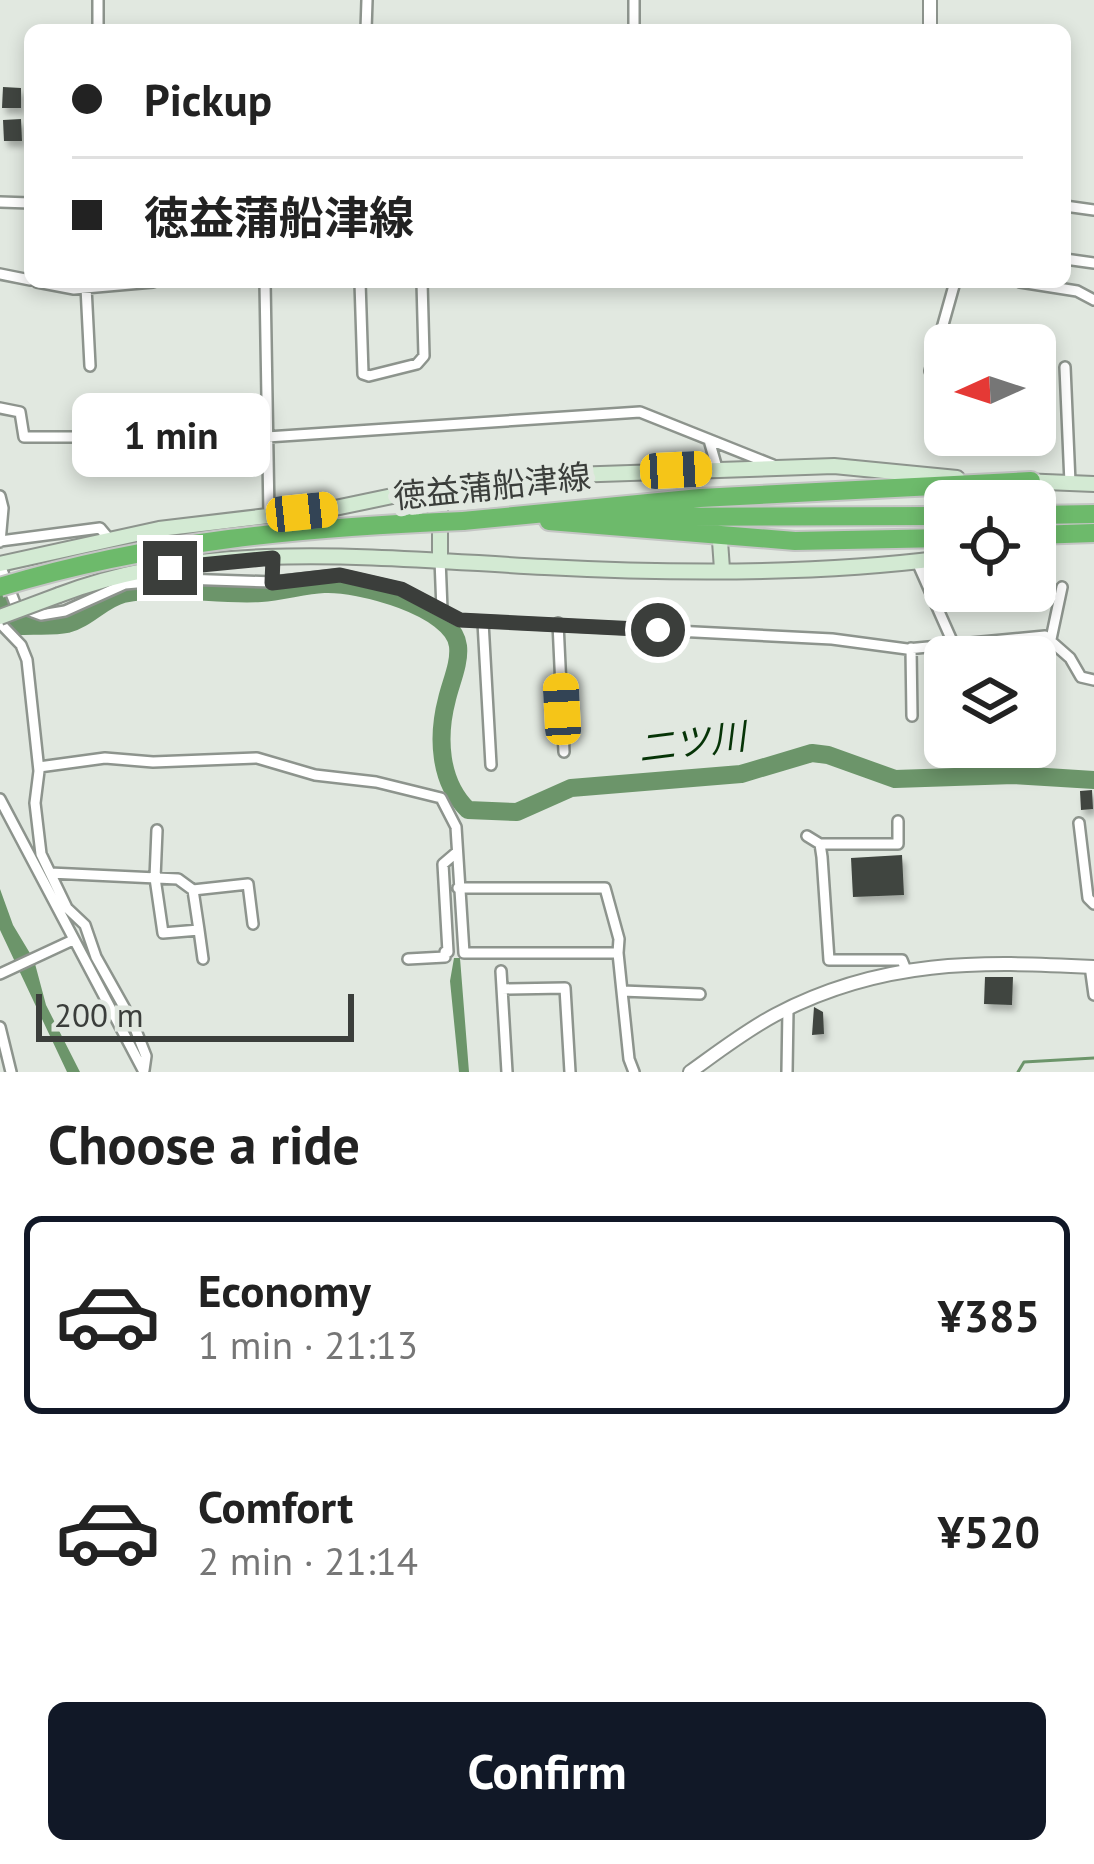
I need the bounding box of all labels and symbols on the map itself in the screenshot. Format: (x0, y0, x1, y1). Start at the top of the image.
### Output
north arrow (924, 324, 1056, 456)
callout: 1 min (71, 394, 269, 478)
car (639, 450, 713, 490)
street label: 徳益蒲船津線 (391, 454, 593, 517)
car (264, 490, 340, 534)
route end (143, 541, 197, 595)
route start (631, 603, 685, 657)
car (542, 672, 582, 746)
water label: 二ツ川 (635, 711, 752, 771)
scale bar (36, 988, 354, 1041)

